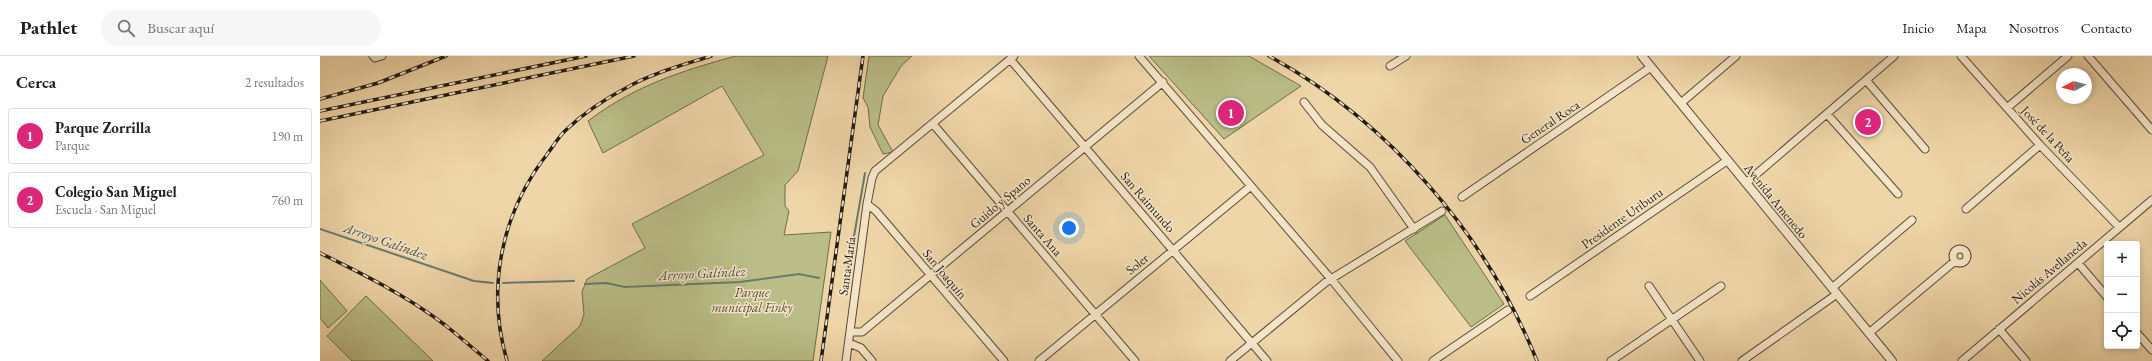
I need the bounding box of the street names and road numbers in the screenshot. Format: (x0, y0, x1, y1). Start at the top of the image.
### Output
street label: General Roca (1517, 96, 1583, 148)
street label: José de la Peña (2017, 101, 2079, 167)
street label: Avenida Amenedo (1740, 159, 1812, 242)
street label: San Raimundo (1117, 168, 1179, 236)
street label: Guido y Spano (966, 172, 1034, 232)
street label: Presidente Uriburu (1578, 183, 1666, 253)
street label: Santa Ana (1020, 210, 1067, 260)
street label: Nicolás Avellaneda (2008, 234, 2091, 308)
street label: Santa María (834, 235, 860, 297)
street label: San Joaquín (919, 245, 971, 303)
street label: Soler (1122, 249, 1152, 278)

